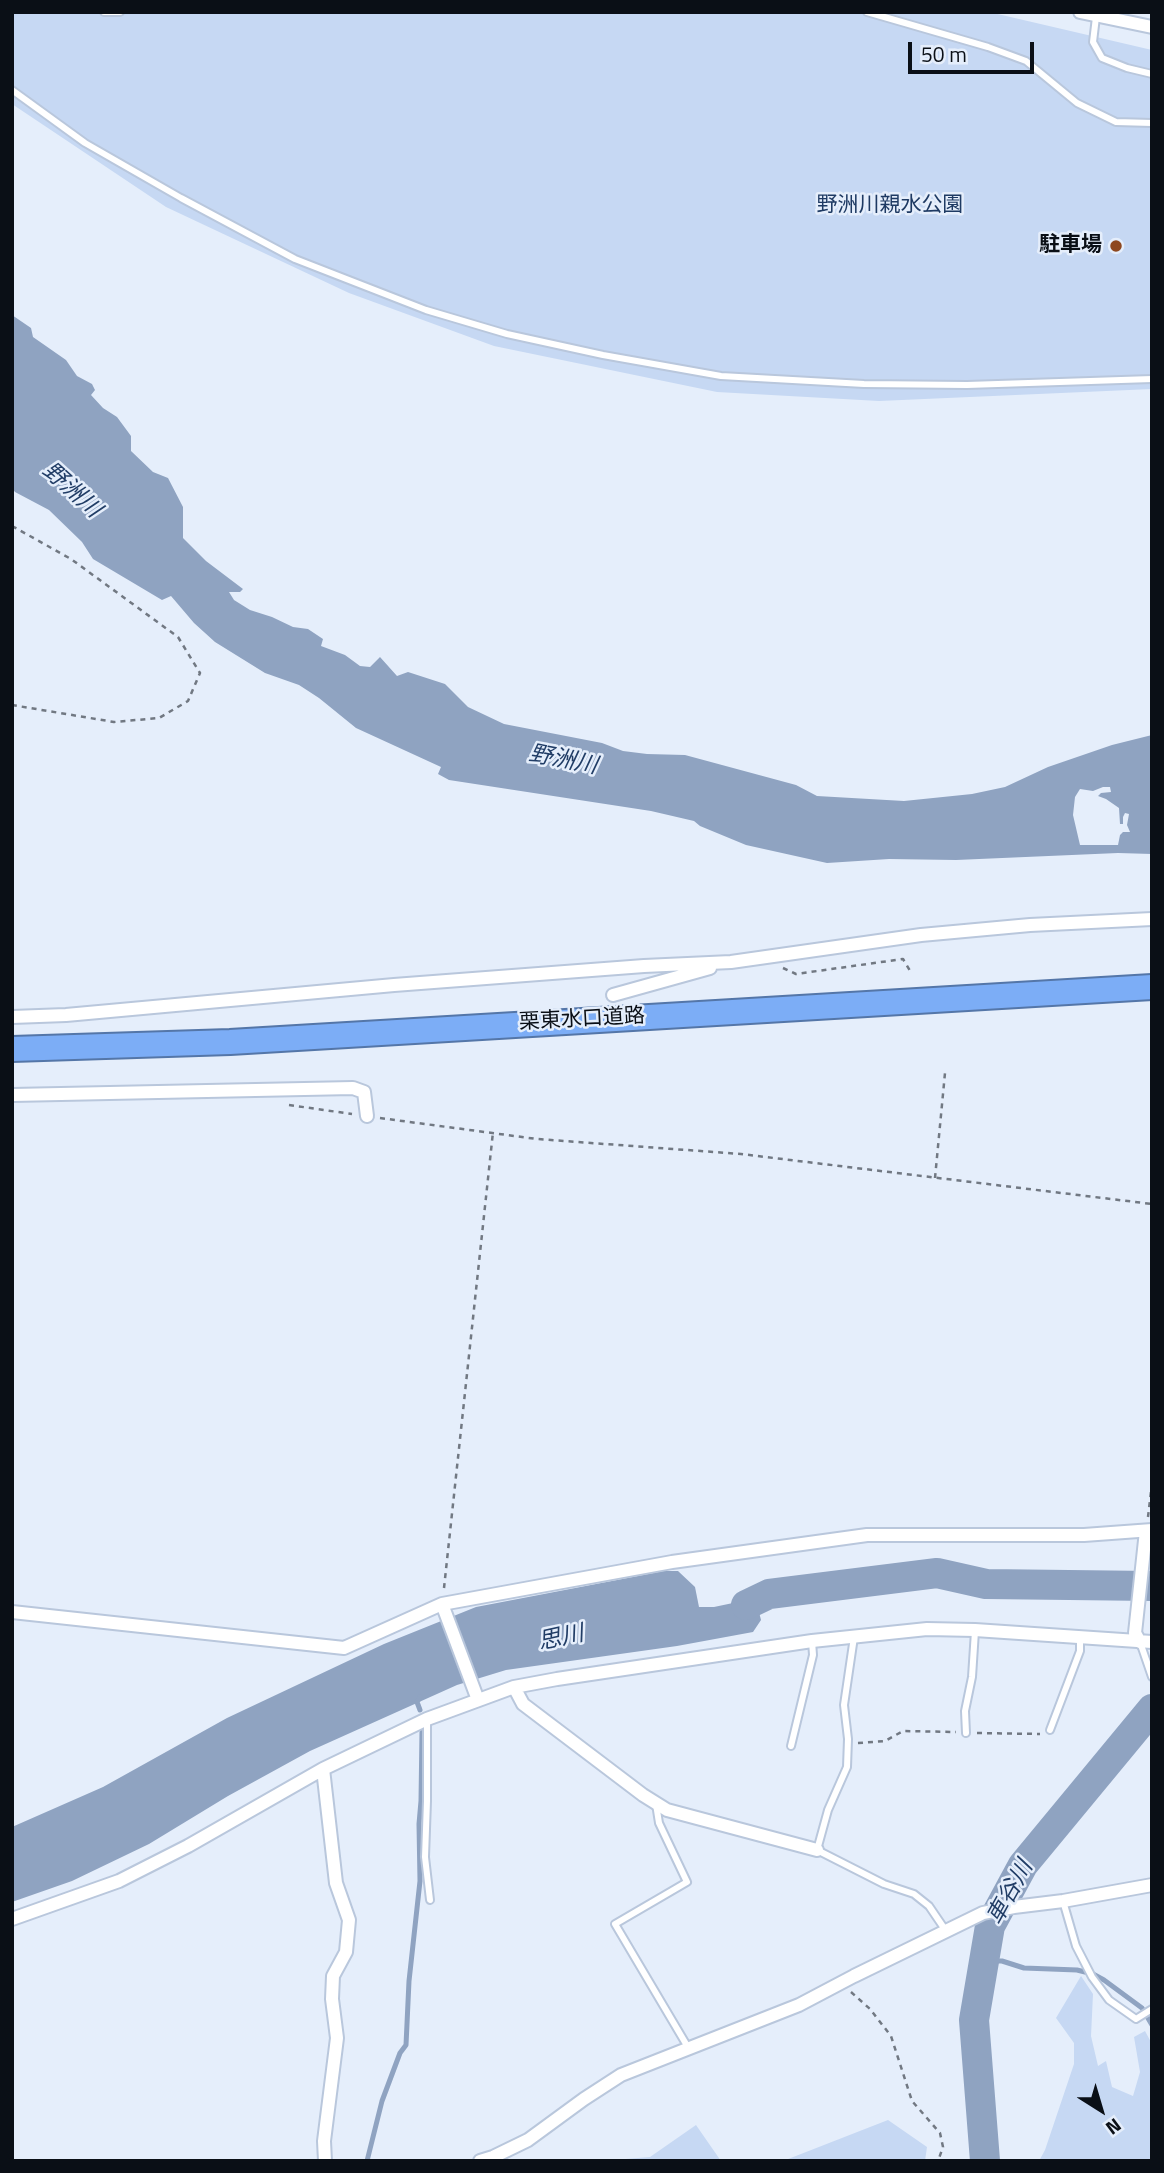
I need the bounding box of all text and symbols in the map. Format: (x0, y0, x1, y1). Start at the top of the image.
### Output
scale bar (912, 28, 1038, 72)
text: 50 m (921, 38, 967, 70)
park label: 野洲川親水公園 (817, 193, 963, 219)
place label: 駐車場 (1039, 233, 1102, 259)
marker: 駐車場 (1108, 238, 1124, 254)
water label: 野洲川 (36, 458, 106, 524)
water label: 野洲川 (527, 741, 599, 781)
street label: 栗東水口道路 (518, 1004, 646, 1036)
water label: 思川 (536, 1621, 586, 1657)
water label: 車谷川 (982, 1856, 1040, 1930)
north arrow (1066, 2075, 1136, 2145)
text: N (1100, 2112, 1128, 2143)

